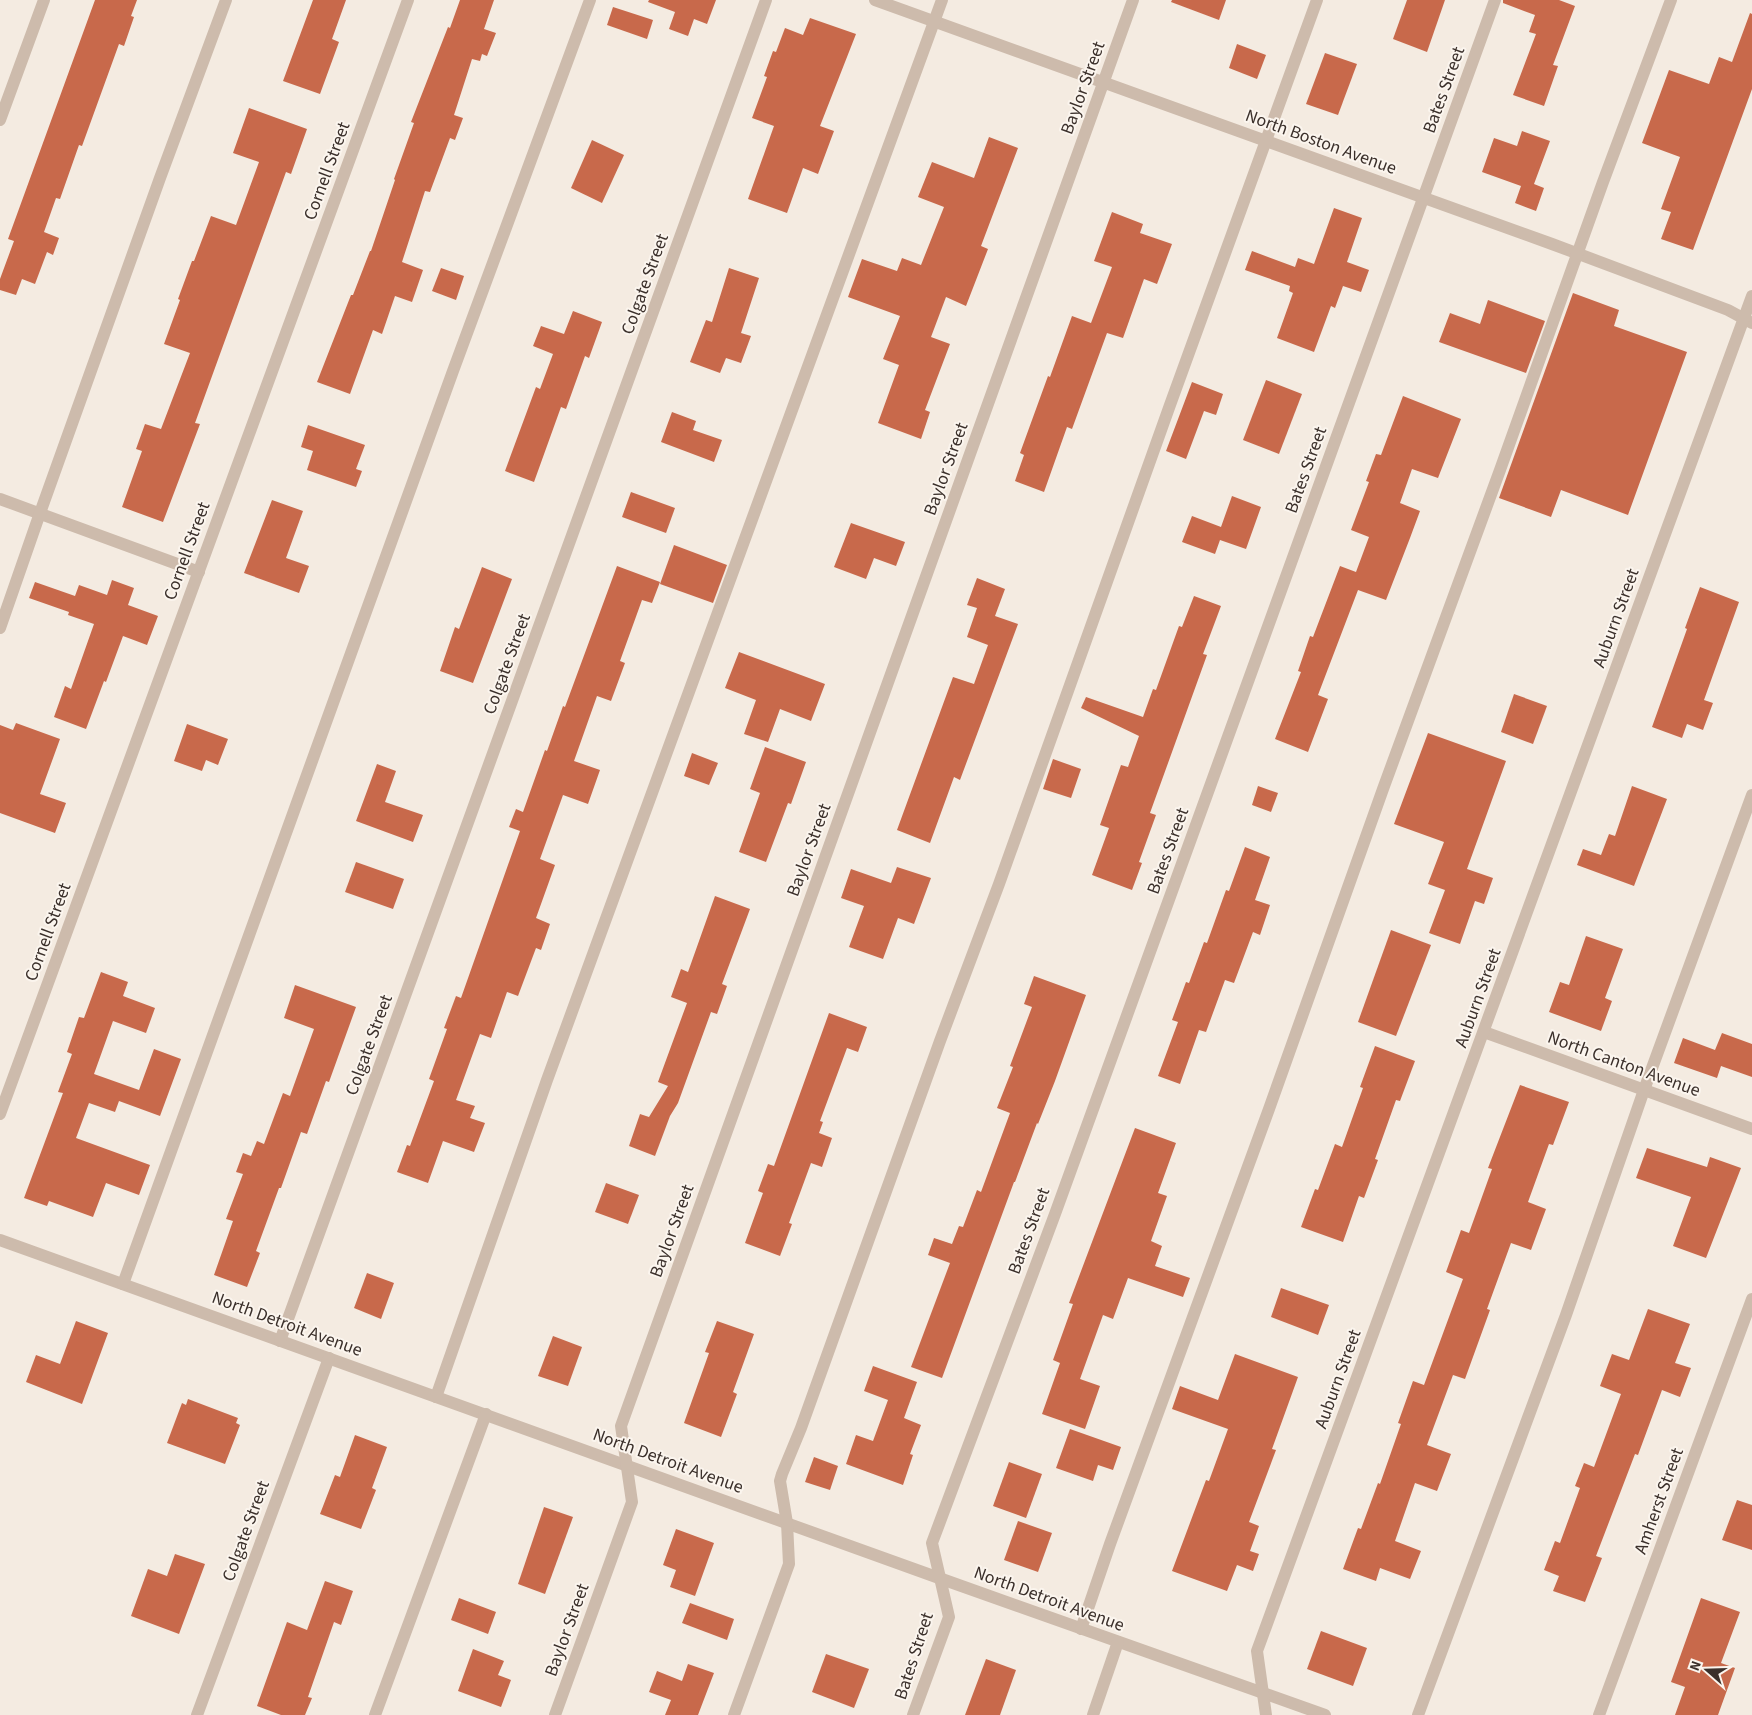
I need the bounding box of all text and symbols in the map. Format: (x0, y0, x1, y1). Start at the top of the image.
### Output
street label: Baylor Street (1055, 38, 1111, 138)
street label: Bates Street (1417, 43, 1471, 137)
street label: North Boston Avenue (1242, 103, 1400, 181)
street label: Cornell Street (298, 118, 356, 224)
street label: Colgate Street (615, 230, 675, 338)
street label: Baylor Street (918, 419, 974, 519)
street label: Bates Street (1279, 423, 1333, 517)
street label: Cornell Street (158, 498, 216, 604)
street label: Auburn Street (1586, 565, 1646, 671)
street label: Colgate Street (477, 610, 537, 718)
street label: Baylor Street (781, 800, 837, 900)
street label: Bates Street (1141, 804, 1195, 898)
street label: Cornell Street (19, 879, 77, 985)
street label: Auburn Street (1448, 945, 1508, 1051)
street label: Colgate Street (339, 991, 399, 1099)
street label: North Canton Avenue (1544, 1025, 1704, 1103)
street label: Baylor Street (644, 1181, 700, 1281)
street label: Bates Street (1002, 1184, 1056, 1278)
street label: North Detroit Avenue (208, 1285, 366, 1363)
street label: Auburn Street (1308, 1326, 1368, 1432)
street label: North Detroit Avenue (589, 1422, 747, 1500)
street label: Amherst Street (1628, 1444, 1690, 1558)
street label: Colgate Street (216, 1477, 276, 1585)
street label: North Detroit Avenue (970, 1560, 1128, 1638)
street label: Baylor Street (539, 1580, 595, 1680)
street label: Bates Street (888, 1609, 940, 1703)
north arrow (1682, 1645, 1732, 1695)
text: N (1685, 1658, 1707, 1674)

